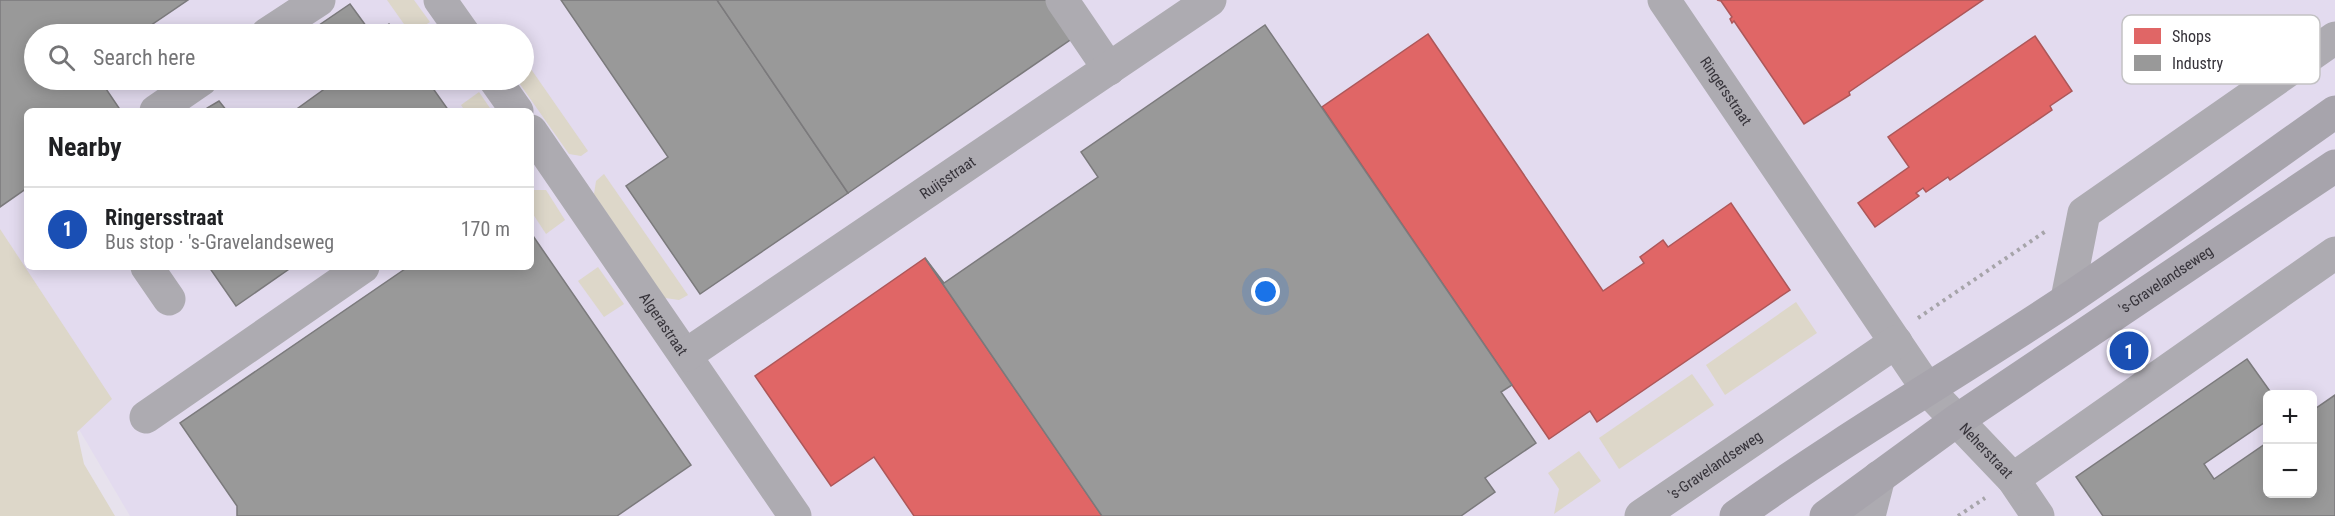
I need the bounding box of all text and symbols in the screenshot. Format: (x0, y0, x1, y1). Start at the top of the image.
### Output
legend (2122, 15, 2320, 84)
search box (24, 24, 534, 90)
text: Shops (2172, 27, 2211, 46)
icon: search (45, 41, 78, 74)
text: Search here (93, 45, 195, 70)
street label: Ringersstraat (1696, 53, 1755, 129)
text: Industry (2172, 54, 2223, 73)
text: Nearby (48, 132, 122, 162)
street label: Ruijsstraat (916, 153, 979, 203)
text: Ringersstraat (105, 205, 224, 230)
text: 1 (62, 217, 73, 241)
text: 170 m (461, 217, 510, 241)
text: Bus stop · 's-Gravelandseweg (105, 230, 334, 254)
street label: 's-Gravelandseweg (2115, 242, 2216, 318)
your location (1251, 277, 1280, 306)
street label: Algerastraat (635, 289, 691, 359)
pin: 1 (2110, 328, 2148, 374)
map controls (2263, 390, 2317, 498)
button: + (2263, 390, 2317, 444)
street label: Neherstraat (1956, 419, 2017, 482)
street label: 's-Gravelandseweg (1665, 427, 1766, 504)
button: − (2263, 444, 2317, 498)

